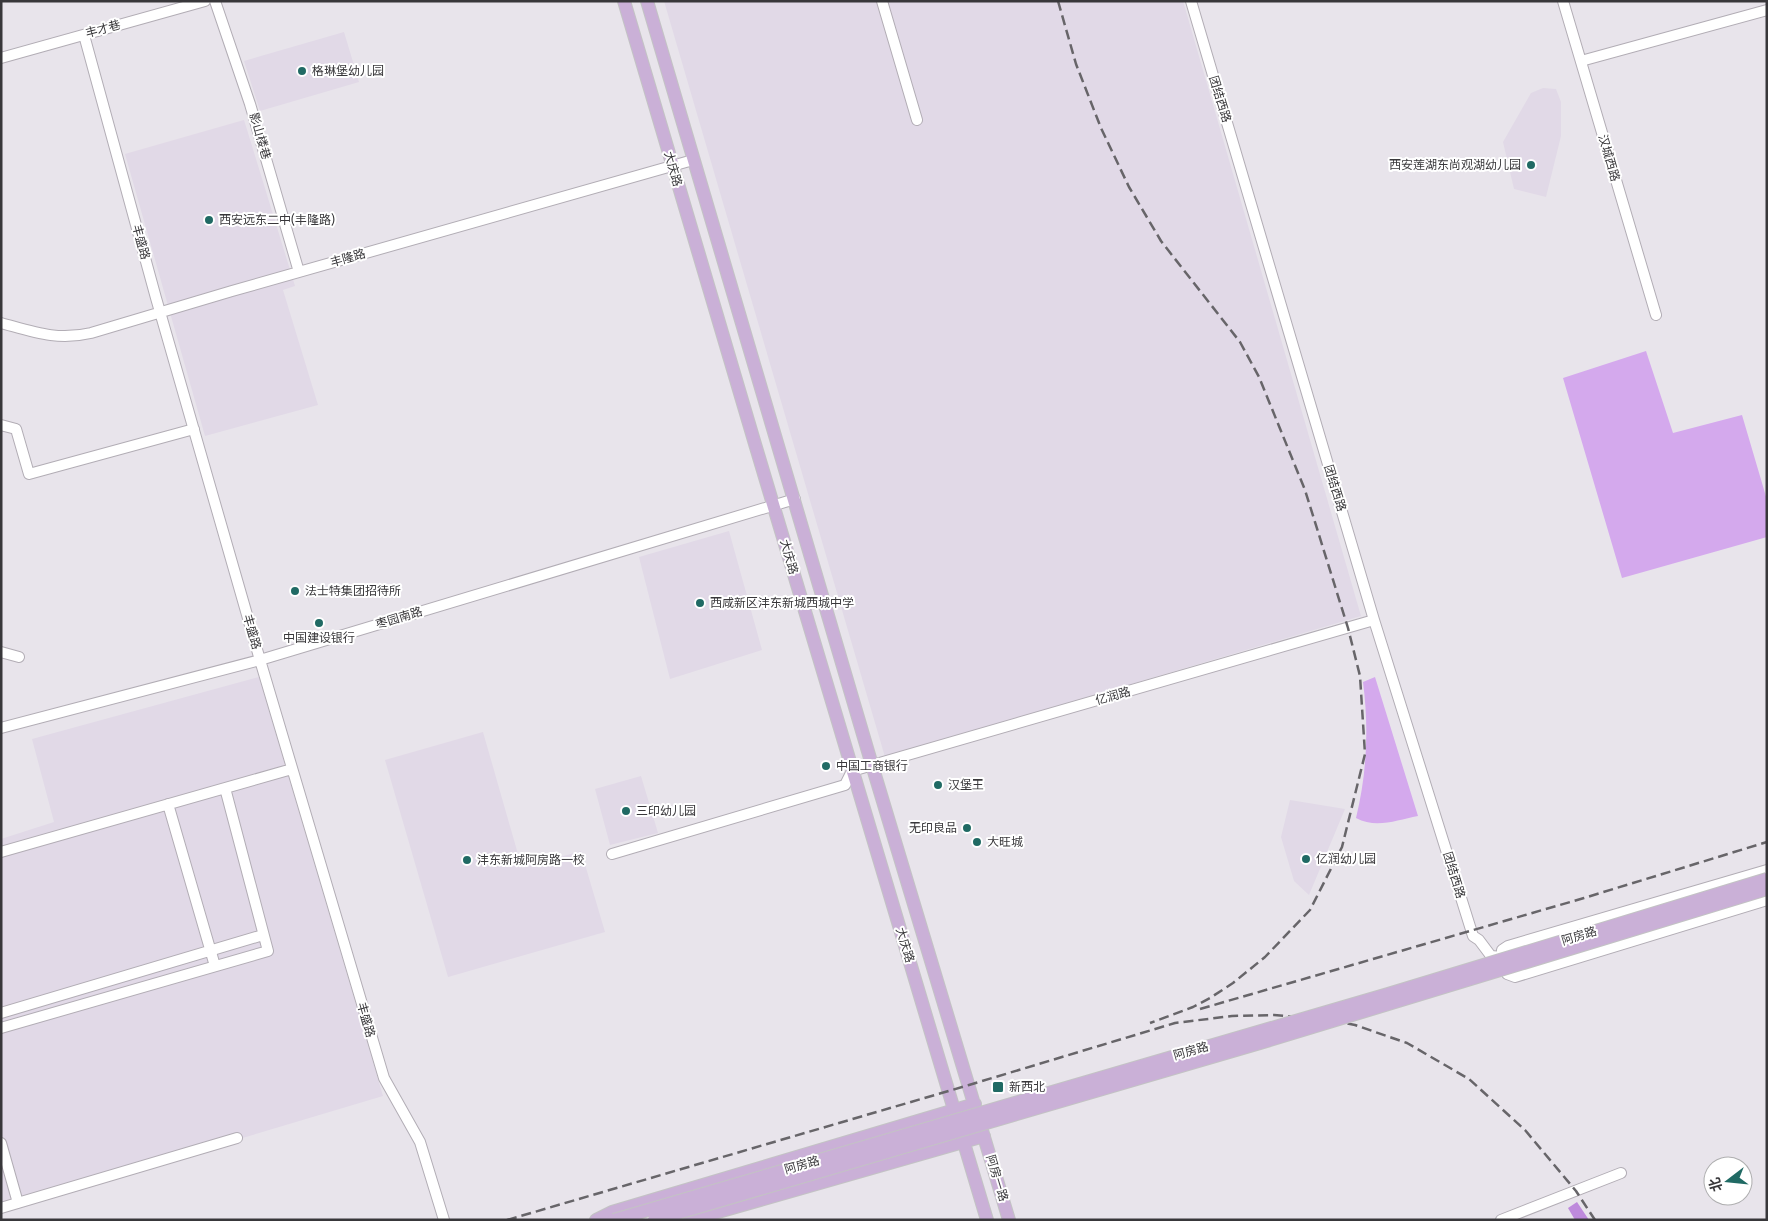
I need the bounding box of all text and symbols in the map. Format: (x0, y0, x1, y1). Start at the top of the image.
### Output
street label: 丰才巷 (84, 18, 122, 40)
place label: 格琳堡幼儿园 (312, 64, 384, 78)
marker: 格琳堡幼儿园 (296, 65, 308, 77)
street label: 团结西路 (1206, 74, 1234, 124)
street label: 影山楼巷 (247, 111, 273, 161)
street label: 汉城西路 (1596, 133, 1622, 183)
street label: 大庆路 (661, 150, 685, 188)
place label: 西安莲湖东尚观湖幼儿园 (1389, 158, 1521, 172)
marker: 西安莲湖东尚观湖幼儿园 (1525, 159, 1537, 171)
place label: 西安远东二中(丰隆路) (219, 213, 335, 227)
marker: 西安远东二中(丰隆路) (203, 214, 215, 226)
street label: 丰盛路 (130, 223, 152, 261)
street label: 丰隆路 (329, 246, 367, 270)
street label: 团结西路 (1321, 463, 1349, 513)
street label: 大庆路 (777, 538, 801, 576)
place label: 法士特集团招待所 (305, 584, 401, 598)
marker: 法士特集团招待所 (289, 585, 301, 597)
place label: 西咸新区沣东新城西城中学 (710, 596, 854, 610)
marker: 西咸新区沣东新城西城中学 (694, 597, 706, 609)
street label: 枣园南路 (374, 604, 424, 632)
street label: 丰盛路 (240, 613, 264, 651)
marker: 中国建设银行 (313, 617, 325, 629)
place label: 中国建设银行 (283, 631, 355, 645)
street label: 亿润路 (1094, 684, 1132, 708)
place label: 中国工商银行 (836, 759, 908, 773)
marker: 中国工商银行 (820, 760, 832, 772)
place label: 汉堡王 (948, 778, 984, 792)
marker: 汉堡王 (932, 779, 944, 791)
place label: 三印幼儿园 (636, 804, 696, 818)
marker: 三印幼儿园 (620, 805, 632, 817)
place label: 无印良品 (909, 821, 957, 835)
marker: 无印良品 (961, 822, 973, 834)
place label: 大旺城 (987, 835, 1023, 849)
marker: 大旺城 (971, 836, 983, 848)
street label: 团结西路 (1440, 850, 1468, 900)
place label: 亿润幼儿园 (1316, 852, 1376, 866)
place label: 沣东新城阿房路一校 (477, 853, 585, 867)
marker: 亿润幼儿园 (1300, 853, 1312, 865)
marker: 沣东新城阿房路一校 (461, 854, 473, 866)
street label: 阿房路 (1560, 924, 1598, 948)
street label: 大庆路 (893, 926, 917, 964)
street label: 丰盛路 (354, 1001, 378, 1039)
street label: 阿房路 (1172, 1039, 1210, 1063)
marker: 新西北 (991, 1080, 1005, 1094)
place label: 新西北 (1009, 1080, 1045, 1094)
street label: 阿房路 (783, 1153, 821, 1177)
street label: 阿房一路 (983, 1153, 1011, 1203)
north arrow (1703, 1156, 1753, 1206)
text: 北 (1706, 1175, 1726, 1194)

